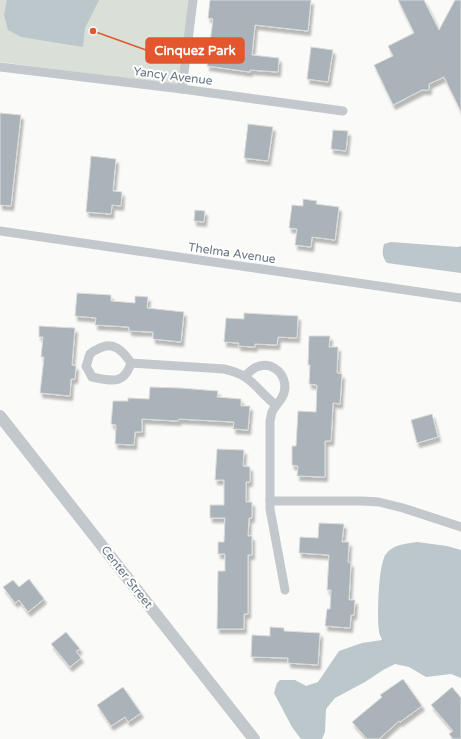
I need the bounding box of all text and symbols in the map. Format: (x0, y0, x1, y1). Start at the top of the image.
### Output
callout: Cinquez Park (146, 38, 244, 63)
text: Cinquez Park (154, 43, 236, 59)
street label: Yancy Avenue (133, 64, 214, 88)
street label: Thelma Avenue (187, 240, 277, 266)
street label: Center Street (98, 543, 156, 611)

